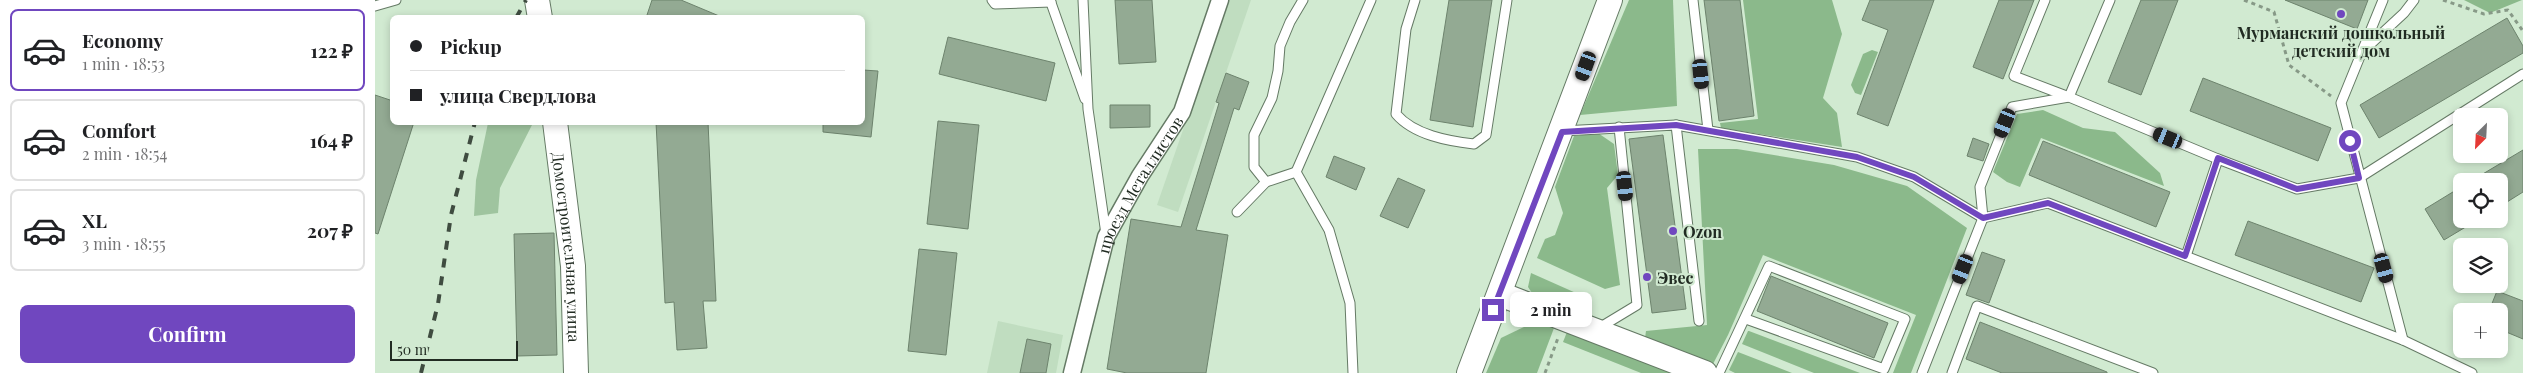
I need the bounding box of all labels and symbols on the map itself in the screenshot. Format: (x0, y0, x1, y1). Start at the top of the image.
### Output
marker: Мурманский дошкольный детский дом (2335, 8, 2347, 20)
place label: Мурманский дошкольный детский дом (2237, 22, 2446, 61)
car (1573, 49, 1598, 83)
car (1691, 58, 1710, 90)
car (1992, 106, 2017, 140)
north arrow (2453, 108, 2507, 162)
street label: проезд Металлистов (1092, 111, 1187, 256)
car (2151, 125, 2184, 151)
route start (2339, 130, 2361, 152)
street label: Домостроительная улица (548, 151, 586, 343)
car (1615, 170, 1634, 202)
place label: Ozon (1683, 221, 1722, 242)
marker: Ozon (1667, 225, 1679, 237)
car (1950, 252, 1975, 286)
car (2372, 252, 2395, 284)
place label: Эвес (1657, 267, 1694, 288)
marker: Эвес (1641, 271, 1653, 283)
callout: 2 min (1511, 292, 1593, 328)
route end (1482, 299, 1504, 321)
scale bar (390, 338, 517, 361)

